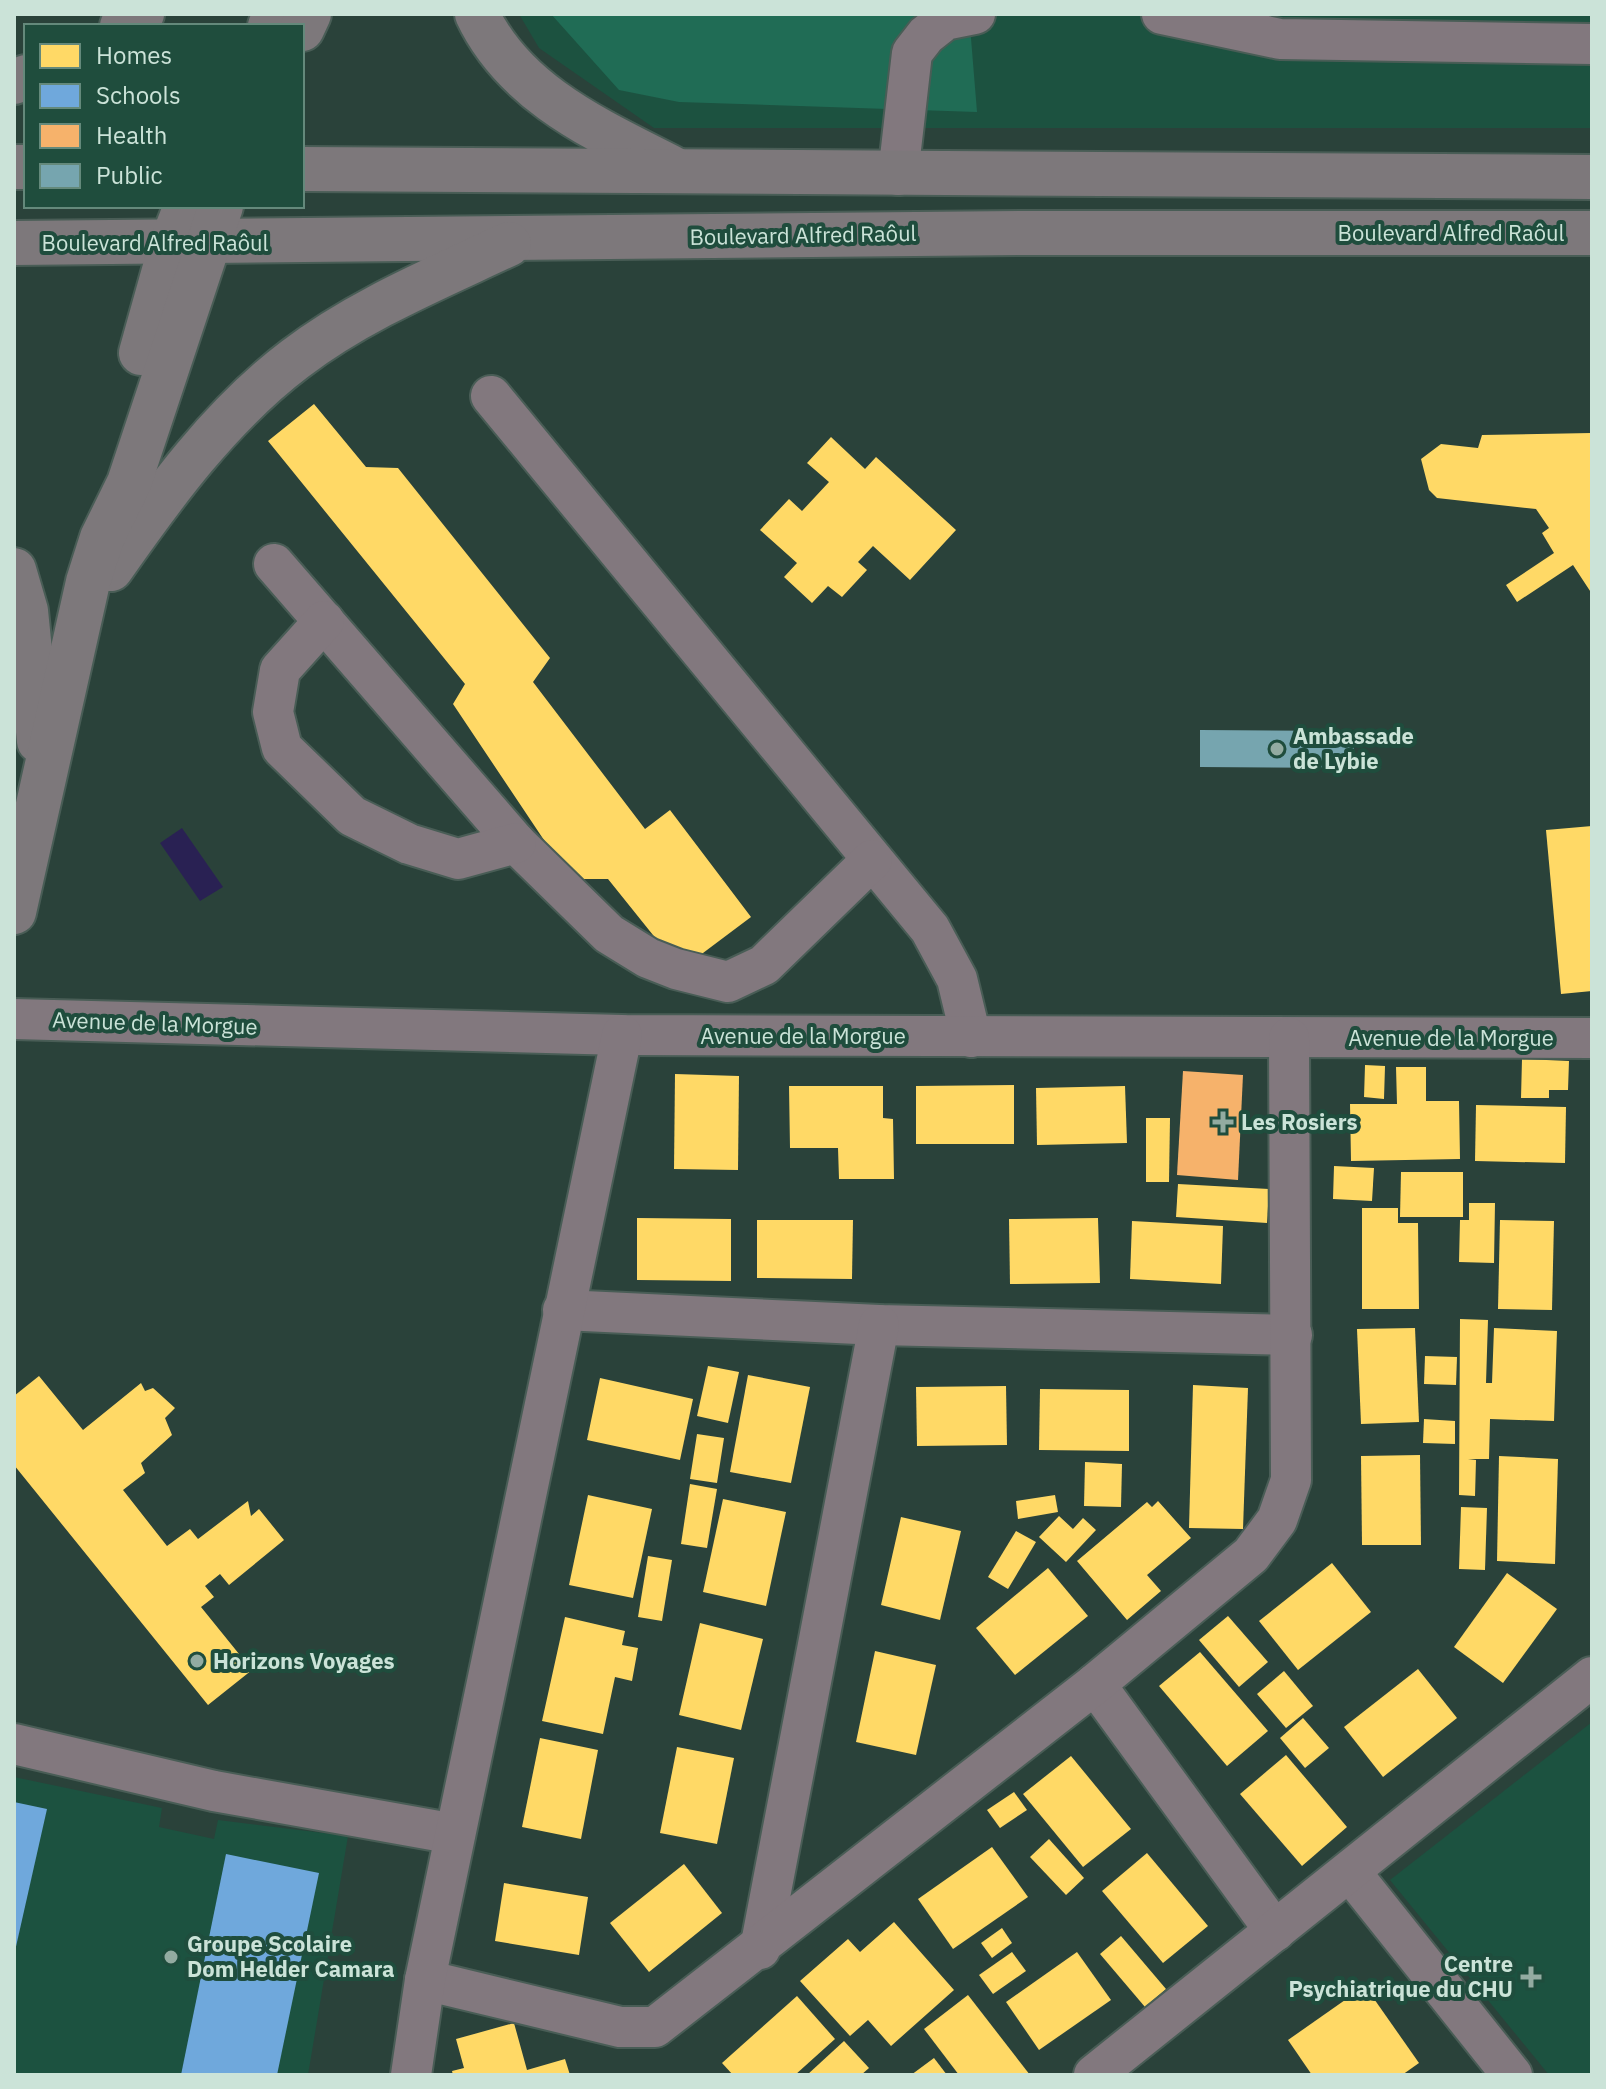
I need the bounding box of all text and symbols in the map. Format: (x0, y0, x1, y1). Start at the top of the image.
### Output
legend (24, 24, 304, 208)
text: Homes (96, 39, 172, 71)
text: Schools (96, 79, 181, 111)
text: Health (96, 119, 167, 151)
text: Public (96, 159, 163, 191)
street label: Boulevard Alfred Raôul (689, 218, 917, 251)
street label: Boulevard Alfred Raôul (1338, 218, 1564, 247)
street label: Boulevard Alfred Raôul (42, 228, 268, 257)
place label: Ambassade de Lybie (1293, 721, 1414, 775)
marker: Ambassade de Lybie (1268, 740, 1286, 758)
street label: Avenue de la Morgue (52, 1004, 258, 1041)
street label: Avenue de la Morgue (700, 1021, 906, 1050)
street label: Avenue de la Morgue (1348, 1023, 1554, 1052)
place label: Les Rosiers (1241, 1107, 1358, 1136)
marker: Les Rosiers (1212, 1111, 1234, 1133)
place label: Horizons Voyages (213, 1646, 395, 1675)
marker: Horizons Voyages (188, 1652, 206, 1670)
place label: Groupe Scolaire Dom Helder Camara (187, 1929, 395, 1983)
marker: Groupe Scolaire Dom Helder Camara (162, 1948, 180, 1966)
place label: Centre Psychiatrique du CHU (1288, 1949, 1513, 2003)
marker: Centre Psychiatrique du CHU (1520, 1966, 1542, 1988)

